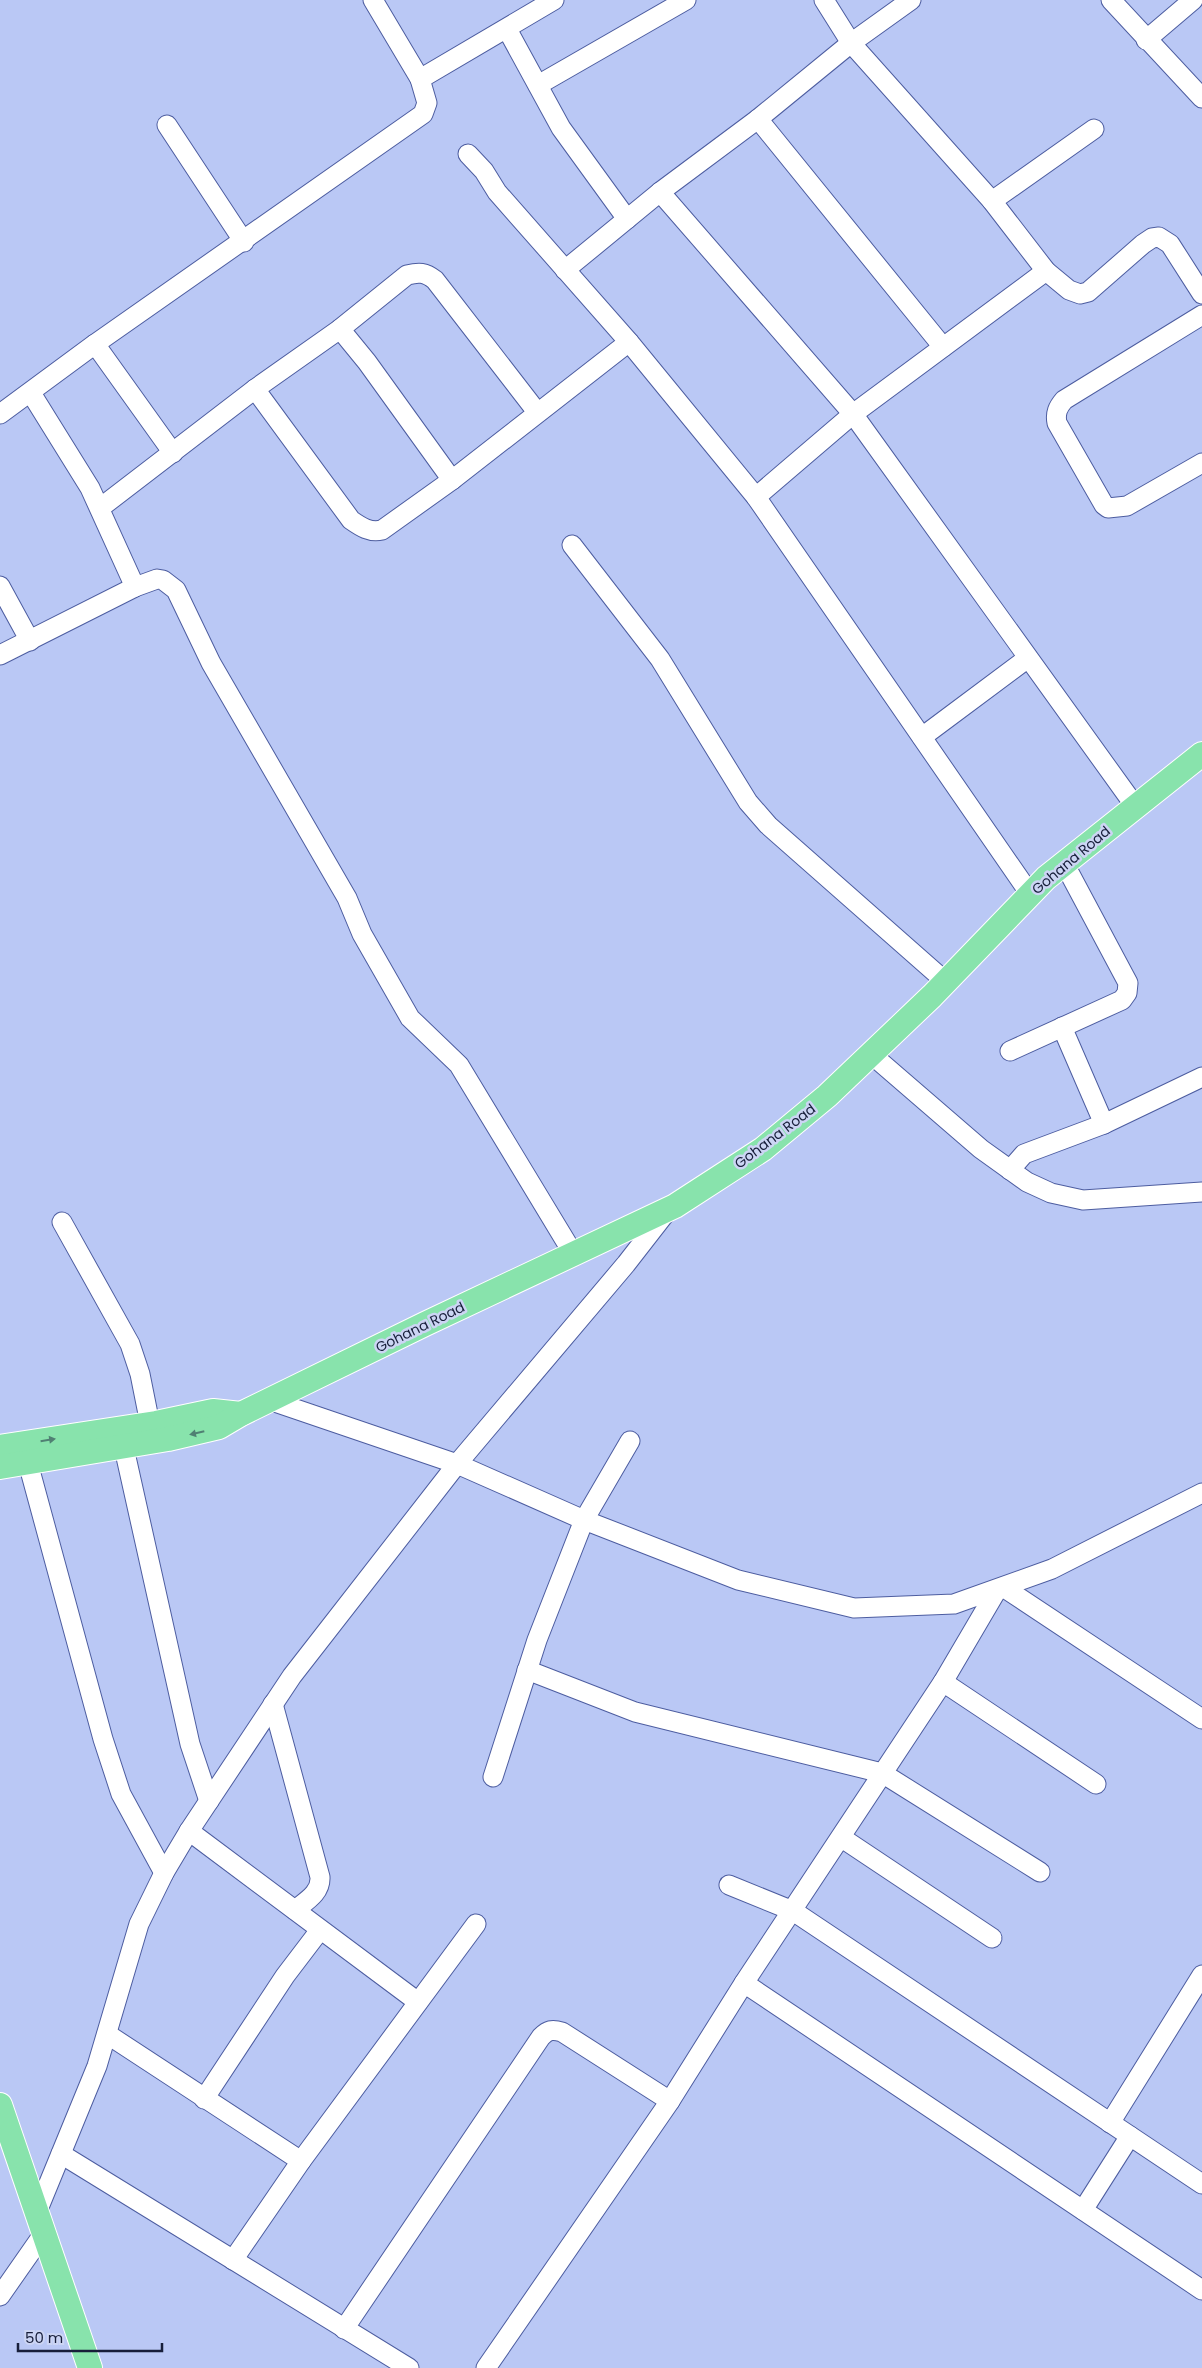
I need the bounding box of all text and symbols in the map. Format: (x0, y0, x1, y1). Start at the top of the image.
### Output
street label: Gohana Road (1027, 821, 1115, 899)
street label: Gohana Road (730, 1099, 820, 1173)
street label: Gohana Road (372, 1297, 468, 1357)
one-way arrow (188, 1429, 204, 1437)
one-way arrow (41, 1436, 57, 1444)
scale bar (18, 2320, 161, 2352)
text: 50 m (25, 2327, 63, 2348)

